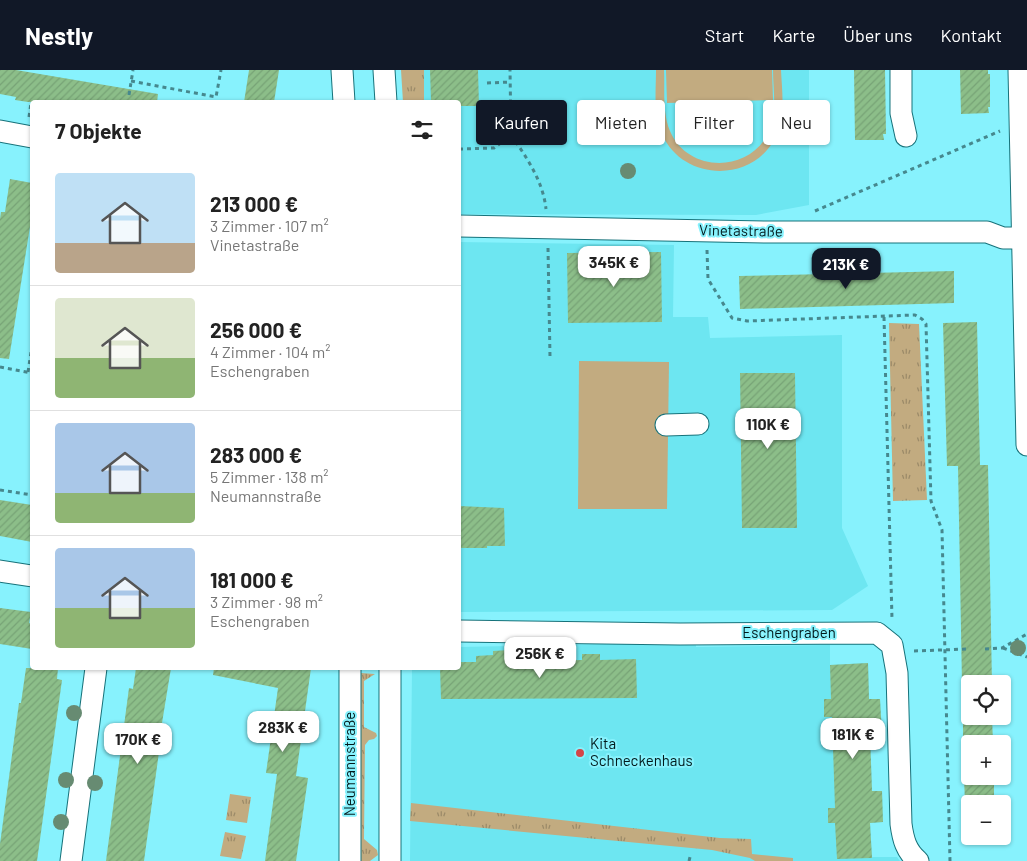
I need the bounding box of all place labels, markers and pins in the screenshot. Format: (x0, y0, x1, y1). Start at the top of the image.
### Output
pin: 345K € (573, 246, 655, 288)
pin: 213K € (805, 248, 887, 290)
pin: 110K € (727, 408, 809, 450)
pin: 256K € (499, 636, 581, 679)
pin: 283K € (242, 710, 324, 753)
pin: 181K € (812, 718, 894, 760)
pin: 170K € (97, 722, 179, 765)
place label: Kita Schneckenhaus (590, 734, 693, 769)
marker: Kita Schneckenhaus (574, 747, 586, 759)

